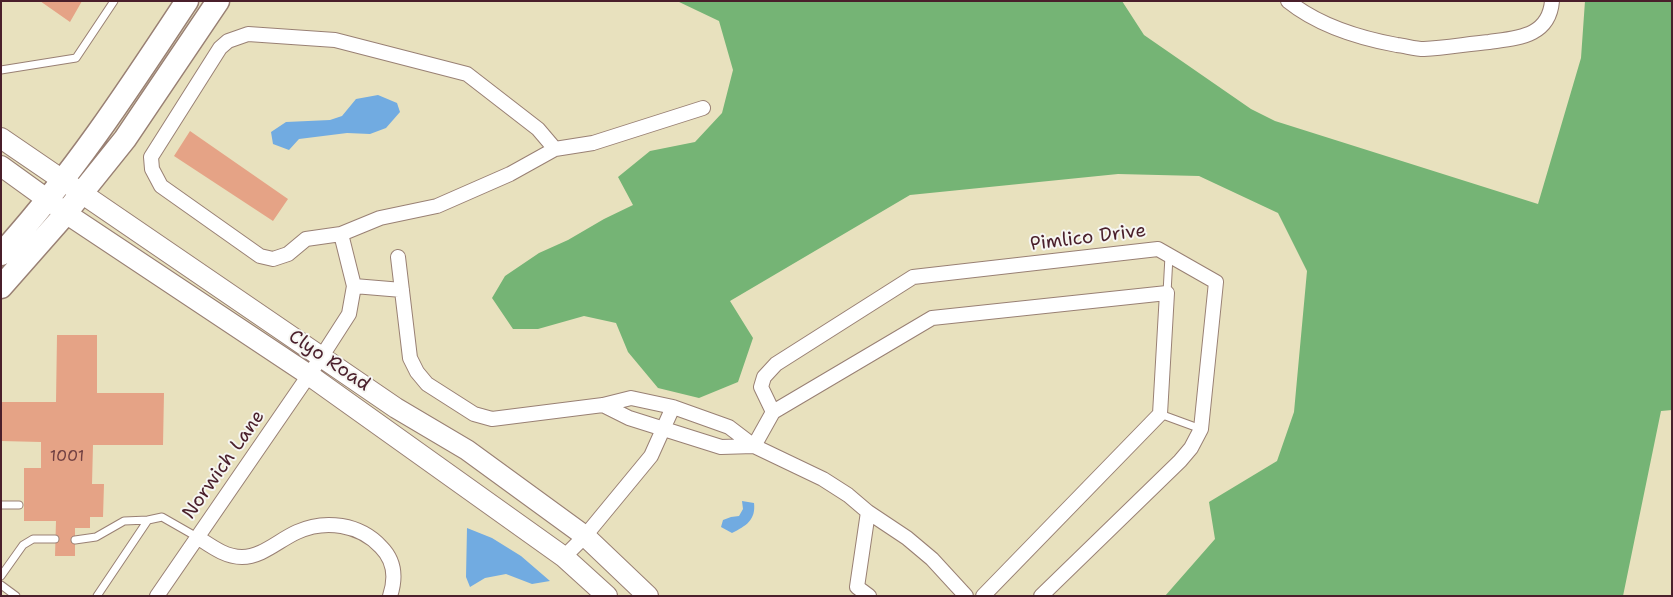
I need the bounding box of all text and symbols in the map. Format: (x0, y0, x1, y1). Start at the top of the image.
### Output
street label: Pimlico Drive (1029, 220, 1147, 256)
street label: Clyo Road (284, 325, 374, 397)
street label: Norwich Lane (178, 406, 270, 524)
house number: 1001 (50, 447, 84, 467)

